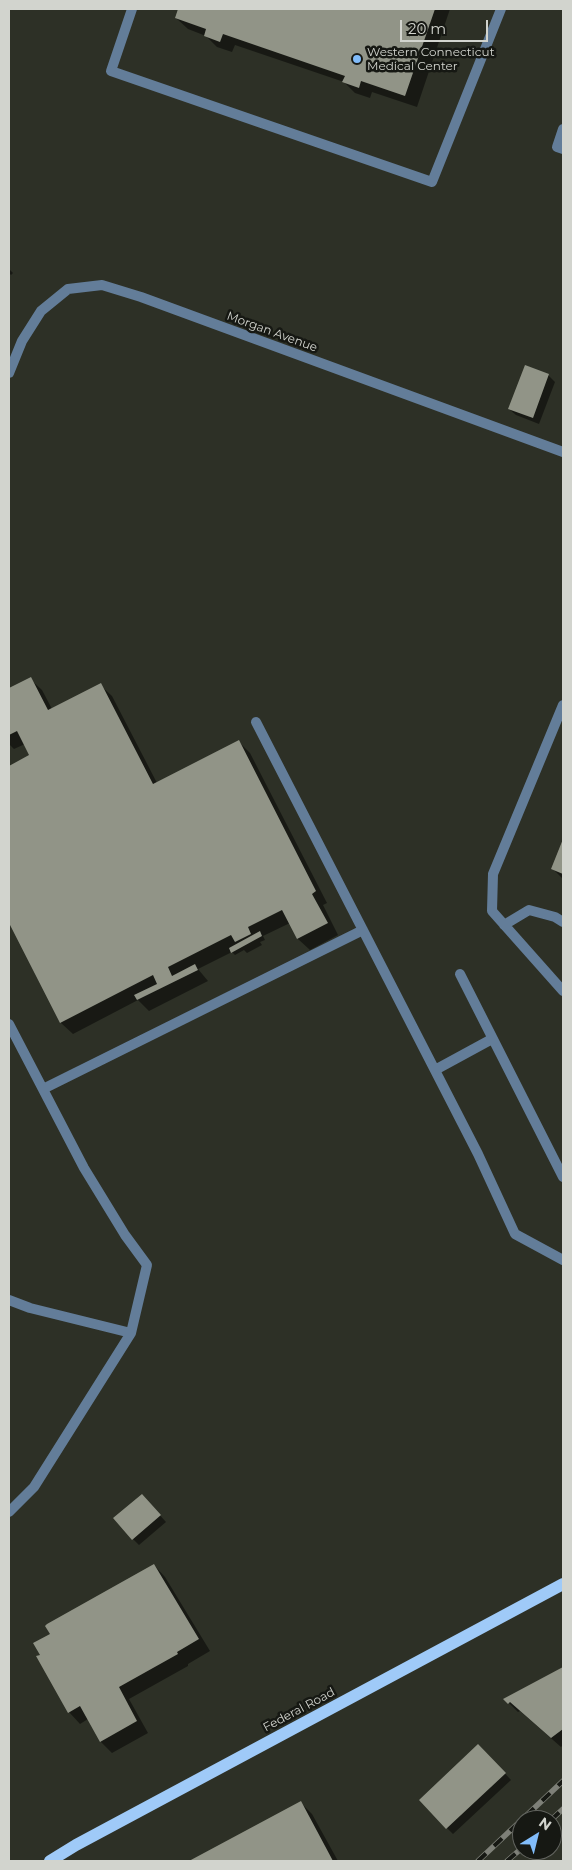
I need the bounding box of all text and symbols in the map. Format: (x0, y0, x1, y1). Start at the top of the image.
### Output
scale bar (402, 10, 490, 42)
text: 20 m (408, 19, 446, 38)
place label: Western Connecticut Medical Center (367, 45, 494, 73)
marker: Western Connecticut Medical Center (351, 53, 363, 65)
street label: Morgan Avenue (225, 309, 319, 355)
street label: Federal Road (261, 1685, 337, 1735)
north arrow (512, 1810, 562, 1860)
text: N (535, 1813, 555, 1834)

